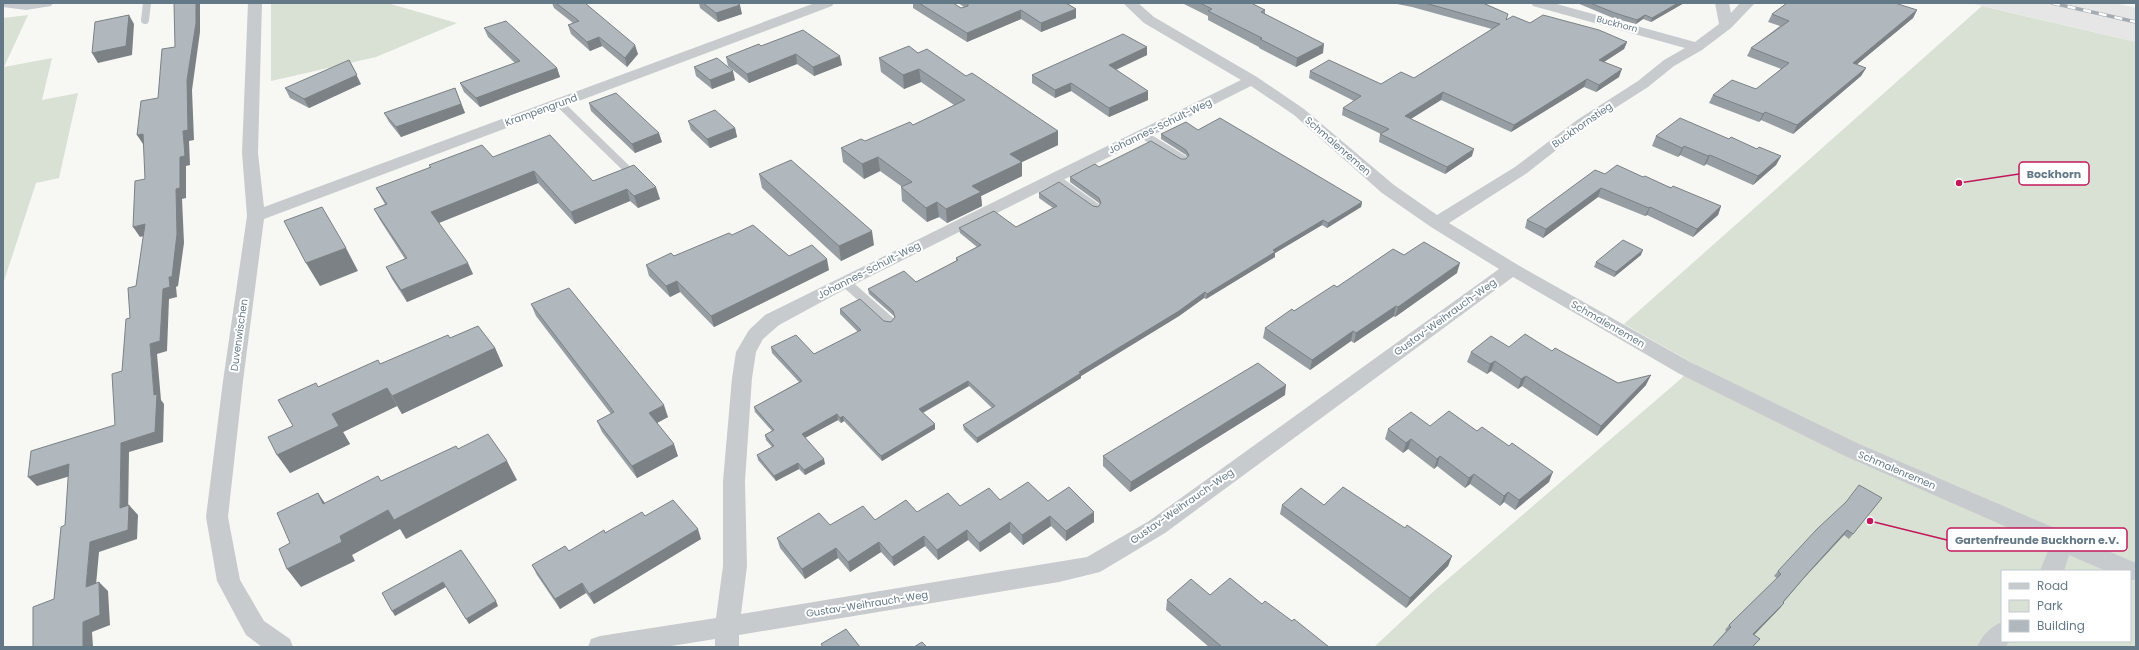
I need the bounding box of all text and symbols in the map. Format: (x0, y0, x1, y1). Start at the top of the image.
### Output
street label: Buckhorn (1595, 13, 1639, 35)
street label: Krampengrund (503, 90, 579, 130)
street label: Johannes-Schult-Weg (1106, 94, 1214, 158)
street label: Buckhornstieg (1549, 99, 1615, 151)
street label: Schmalenremen (1302, 113, 1374, 179)
callout: Bockhorn (2019, 162, 2089, 185)
text: Bockhorn (2027, 166, 2081, 182)
street label: Johannes-Schult-Weg (815, 238, 923, 302)
street label: Gustav-Weihrauch-Weg (1391, 275, 1499, 359)
street label: Schmalenremen (1568, 297, 1648, 351)
street label: Duvenwischen (227, 298, 251, 372)
street label: Schmalenremen (1856, 447, 1938, 493)
street label: Gustav-Weihrauch-Weg (1127, 464, 1237, 548)
callout: Gartenfreunde Buckhorn e.V. (1947, 528, 2127, 551)
text: Gartenfreunde Buckhorn e.V. (1955, 532, 2119, 548)
legend (2001, 570, 2131, 642)
text: Road (2037, 577, 2068, 594)
street label: Gustav-Weihrauch-Weg (805, 587, 929, 621)
text: Park (2037, 597, 2064, 614)
text: Building (2037, 617, 2085, 634)

